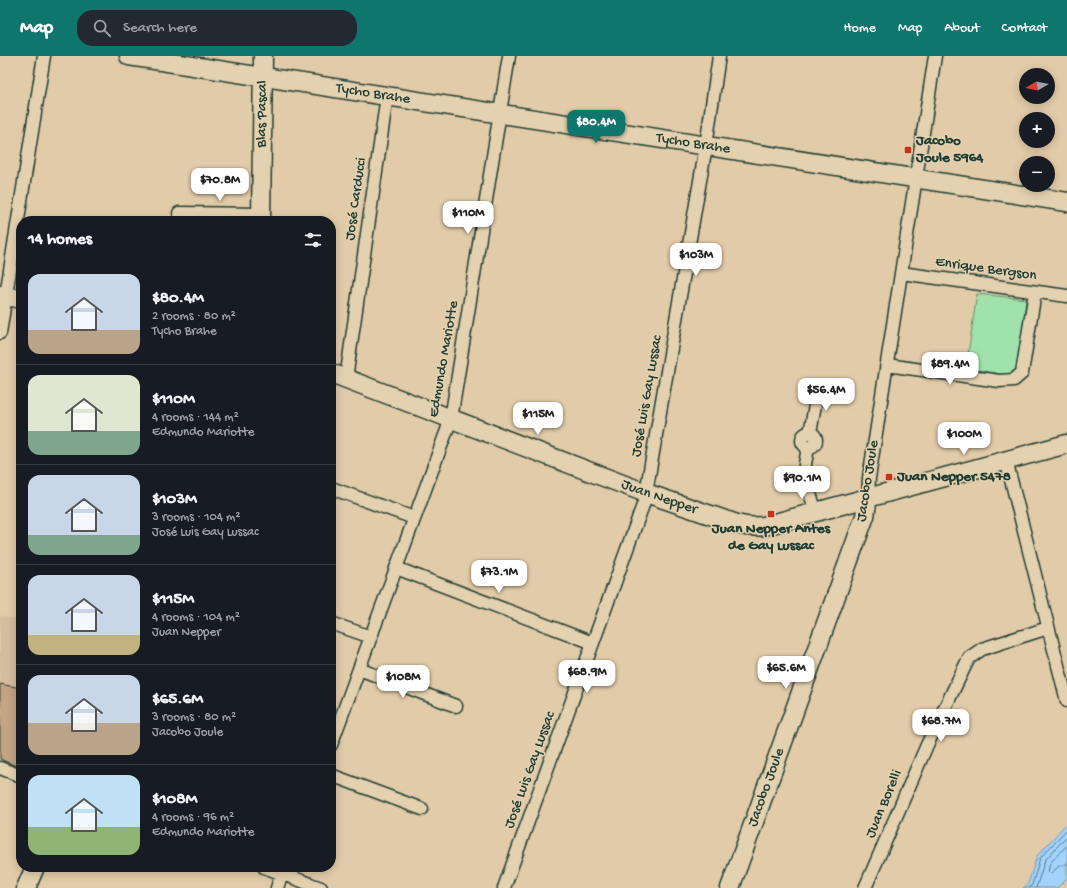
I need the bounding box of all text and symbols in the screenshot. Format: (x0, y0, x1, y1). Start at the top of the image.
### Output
search box (77, 10, 357, 46)
text: Map (20, 17, 53, 40)
icon: search (91, 17, 113, 39)
text: Search here (123, 19, 197, 37)
text: Home (844, 20, 876, 37)
text: Map (898, 20, 922, 37)
text: About (944, 20, 980, 37)
text: Contact (1002, 20, 1047, 37)
north arrow (1019, 68, 1055, 104)
map controls (1019, 68, 1055, 192)
street label: Tycho Brahe (334, 79, 412, 109)
street label: Blas Pascal (253, 80, 272, 149)
pin: $80.4M (563, 110, 629, 144)
button: + (1019, 112, 1055, 148)
text: $80.4M (576, 115, 616, 130)
street label: Tycho Brahe (654, 129, 732, 159)
place label: Jacobo Joule 5964 (915, 132, 984, 167)
marker: Jacobo Joule 5964 (903, 145, 913, 155)
street label: José Carducci (341, 156, 371, 242)
button: − (1019, 156, 1055, 192)
pin: $70.8M (187, 168, 253, 202)
text: $70.8M (200, 173, 240, 188)
pin: $110M (440, 201, 496, 235)
text: $110M (452, 206, 484, 221)
icon: filters (302, 229, 324, 251)
text: 14 homes (28, 230, 92, 250)
pin: $103M (668, 243, 724, 277)
text: $103M (679, 248, 713, 263)
street label: Enrique Bergson (934, 253, 1038, 285)
text: $80.4M (152, 289, 204, 309)
icon: home (60, 290, 108, 338)
street label: Edmundo Mariotte (425, 299, 463, 419)
text: 2 rooms · 80 m² (152, 309, 236, 324)
text: Tycho Brahe (152, 324, 217, 339)
street label: José Luis Gay Lussac (627, 333, 667, 458)
pin: $89.4M (917, 352, 983, 386)
text: $89.4M (931, 357, 969, 372)
pin: $56.4M (793, 378, 859, 412)
text: $56.4M (807, 383, 845, 398)
text: $110M (152, 390, 195, 410)
icon: home (60, 391, 108, 439)
pin: $115M (510, 402, 566, 436)
text: $115M (522, 407, 554, 422)
text: 4 rooms · 144 m² (152, 410, 239, 425)
pin: $100M (936, 422, 992, 456)
text: Edmundo Mariotte (152, 425, 254, 440)
text: $100M (947, 427, 981, 442)
street label: Jacobo Joule (853, 439, 883, 523)
pin: $90.1M (769, 466, 835, 500)
place label: Juan Nepper 5478 (896, 468, 1011, 486)
text: $90.1M (783, 471, 821, 486)
marker: Juan Nepper 5478 (884, 472, 894, 482)
street label: Juan Nepper (619, 475, 701, 519)
text: $103M (152, 490, 197, 510)
icon: home (60, 491, 108, 539)
marker: Juan Nepper Antes de Gay Lussac (766, 509, 776, 519)
text: 3 rooms · 104 m² (152, 510, 240, 525)
place label: Juan Nepper Antes de Gay Lussac (711, 520, 832, 555)
text: José Luis Gay Lussac (152, 525, 259, 540)
pin: $73.1M (466, 560, 532, 594)
text: $73.1M (480, 565, 518, 580)
text: $115M (152, 590, 194, 610)
icon: home (60, 591, 108, 639)
text: 4 rooms · 104 m² (152, 610, 240, 625)
text: Juan Nepper (152, 625, 221, 640)
pin: $65.6M (753, 656, 819, 690)
pin: $68.9M (554, 660, 620, 694)
text: $65.6M (767, 661, 805, 676)
pin: $108M (375, 665, 431, 699)
text: $68.9M (567, 665, 607, 680)
text: $108M (386, 670, 420, 685)
text: $65.6M (152, 690, 203, 710)
icon: home (60, 691, 108, 739)
street label: José Luis Gay Lussac (500, 708, 560, 831)
pin: $68.7M (908, 709, 974, 743)
text: 3 rooms · 80 m² (152, 710, 236, 725)
text: $68.7M (921, 714, 961, 729)
text: Jacobo Joule (152, 725, 223, 740)
street label: Jacobo Joule (744, 745, 789, 829)
street label: Juan Borelli (862, 767, 906, 841)
text: $108M (152, 790, 197, 810)
icon: home (60, 791, 108, 839)
text: 4 rooms · 96 m² (152, 810, 234, 825)
text: Edmundo Mariotte (152, 825, 254, 840)

